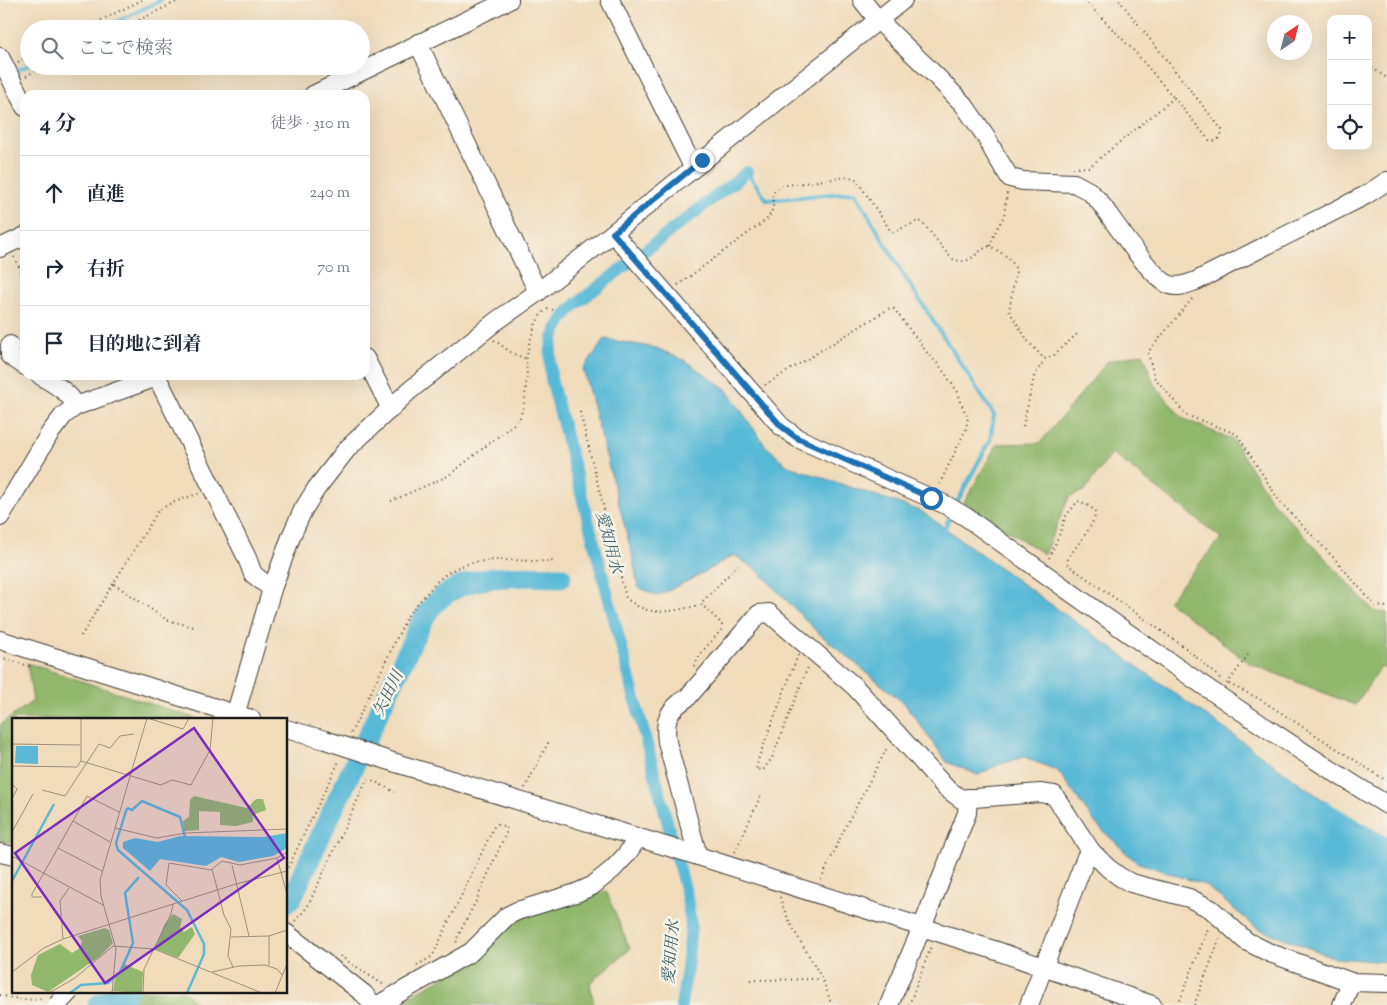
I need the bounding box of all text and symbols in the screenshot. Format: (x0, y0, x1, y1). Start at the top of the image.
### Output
north arrow (1267, 15, 1312, 60)
map controls (1327, 15, 1372, 150)
button: + (1327, 15, 1372, 60)
search box (20, 20, 370, 75)
icon: search (38, 34, 66, 62)
text: ここで検索 (78, 36, 173, 63)
button: − (1327, 60, 1372, 105)
button: locate (1327, 105, 1372, 150)
text: 4 分 (40, 110, 76, 140)
text: 徒歩 · 310 m (270, 113, 350, 136)
route end (691, 149, 714, 172)
icon: ahead (40, 179, 68, 207)
text: 直進 (87, 182, 125, 209)
text: 240 m (309, 182, 350, 205)
icon: right (40, 254, 68, 282)
text: 右折 (87, 257, 125, 284)
text: 70 m (317, 257, 350, 280)
icon: arrive (40, 329, 68, 357)
text: 目的地に到着 (87, 332, 201, 359)
route start (920, 487, 943, 510)
water label: 愛知用水 (588, 509, 627, 578)
water label: 矢田川 (368, 666, 411, 721)
inset map (12, 718, 288, 992)
water label: 愛知用水 (658, 917, 687, 985)

